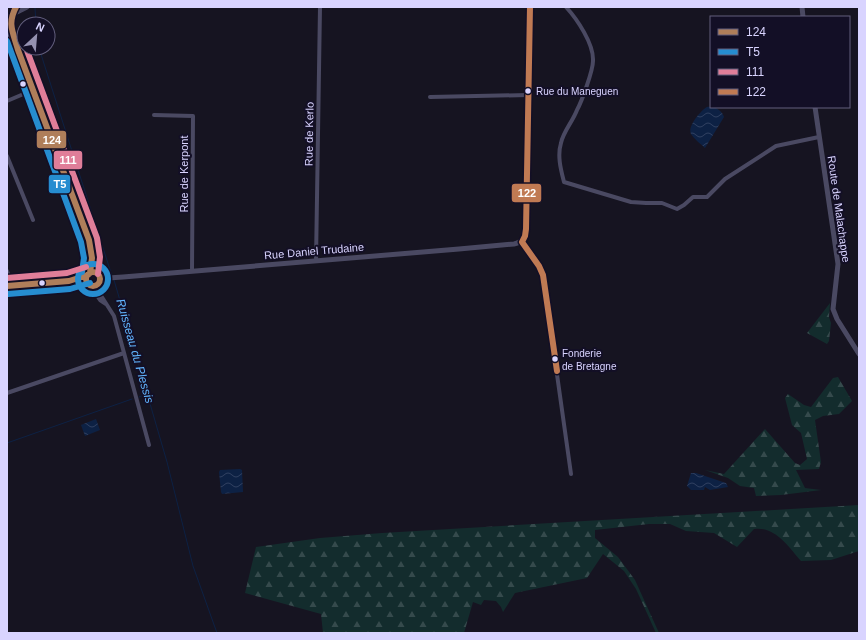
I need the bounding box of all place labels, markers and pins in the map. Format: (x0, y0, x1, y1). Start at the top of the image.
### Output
unlabelled marker (18, 79, 28, 89)
marker: Rue du Maneguen (523, 86, 533, 96)
place label: Rue du Maneguen (536, 86, 618, 97)
unlabelled marker (37, 278, 47, 288)
place label: Fonderie de Bretagne (562, 348, 617, 372)
marker: Fonderie de Bretagne (550, 354, 560, 364)

